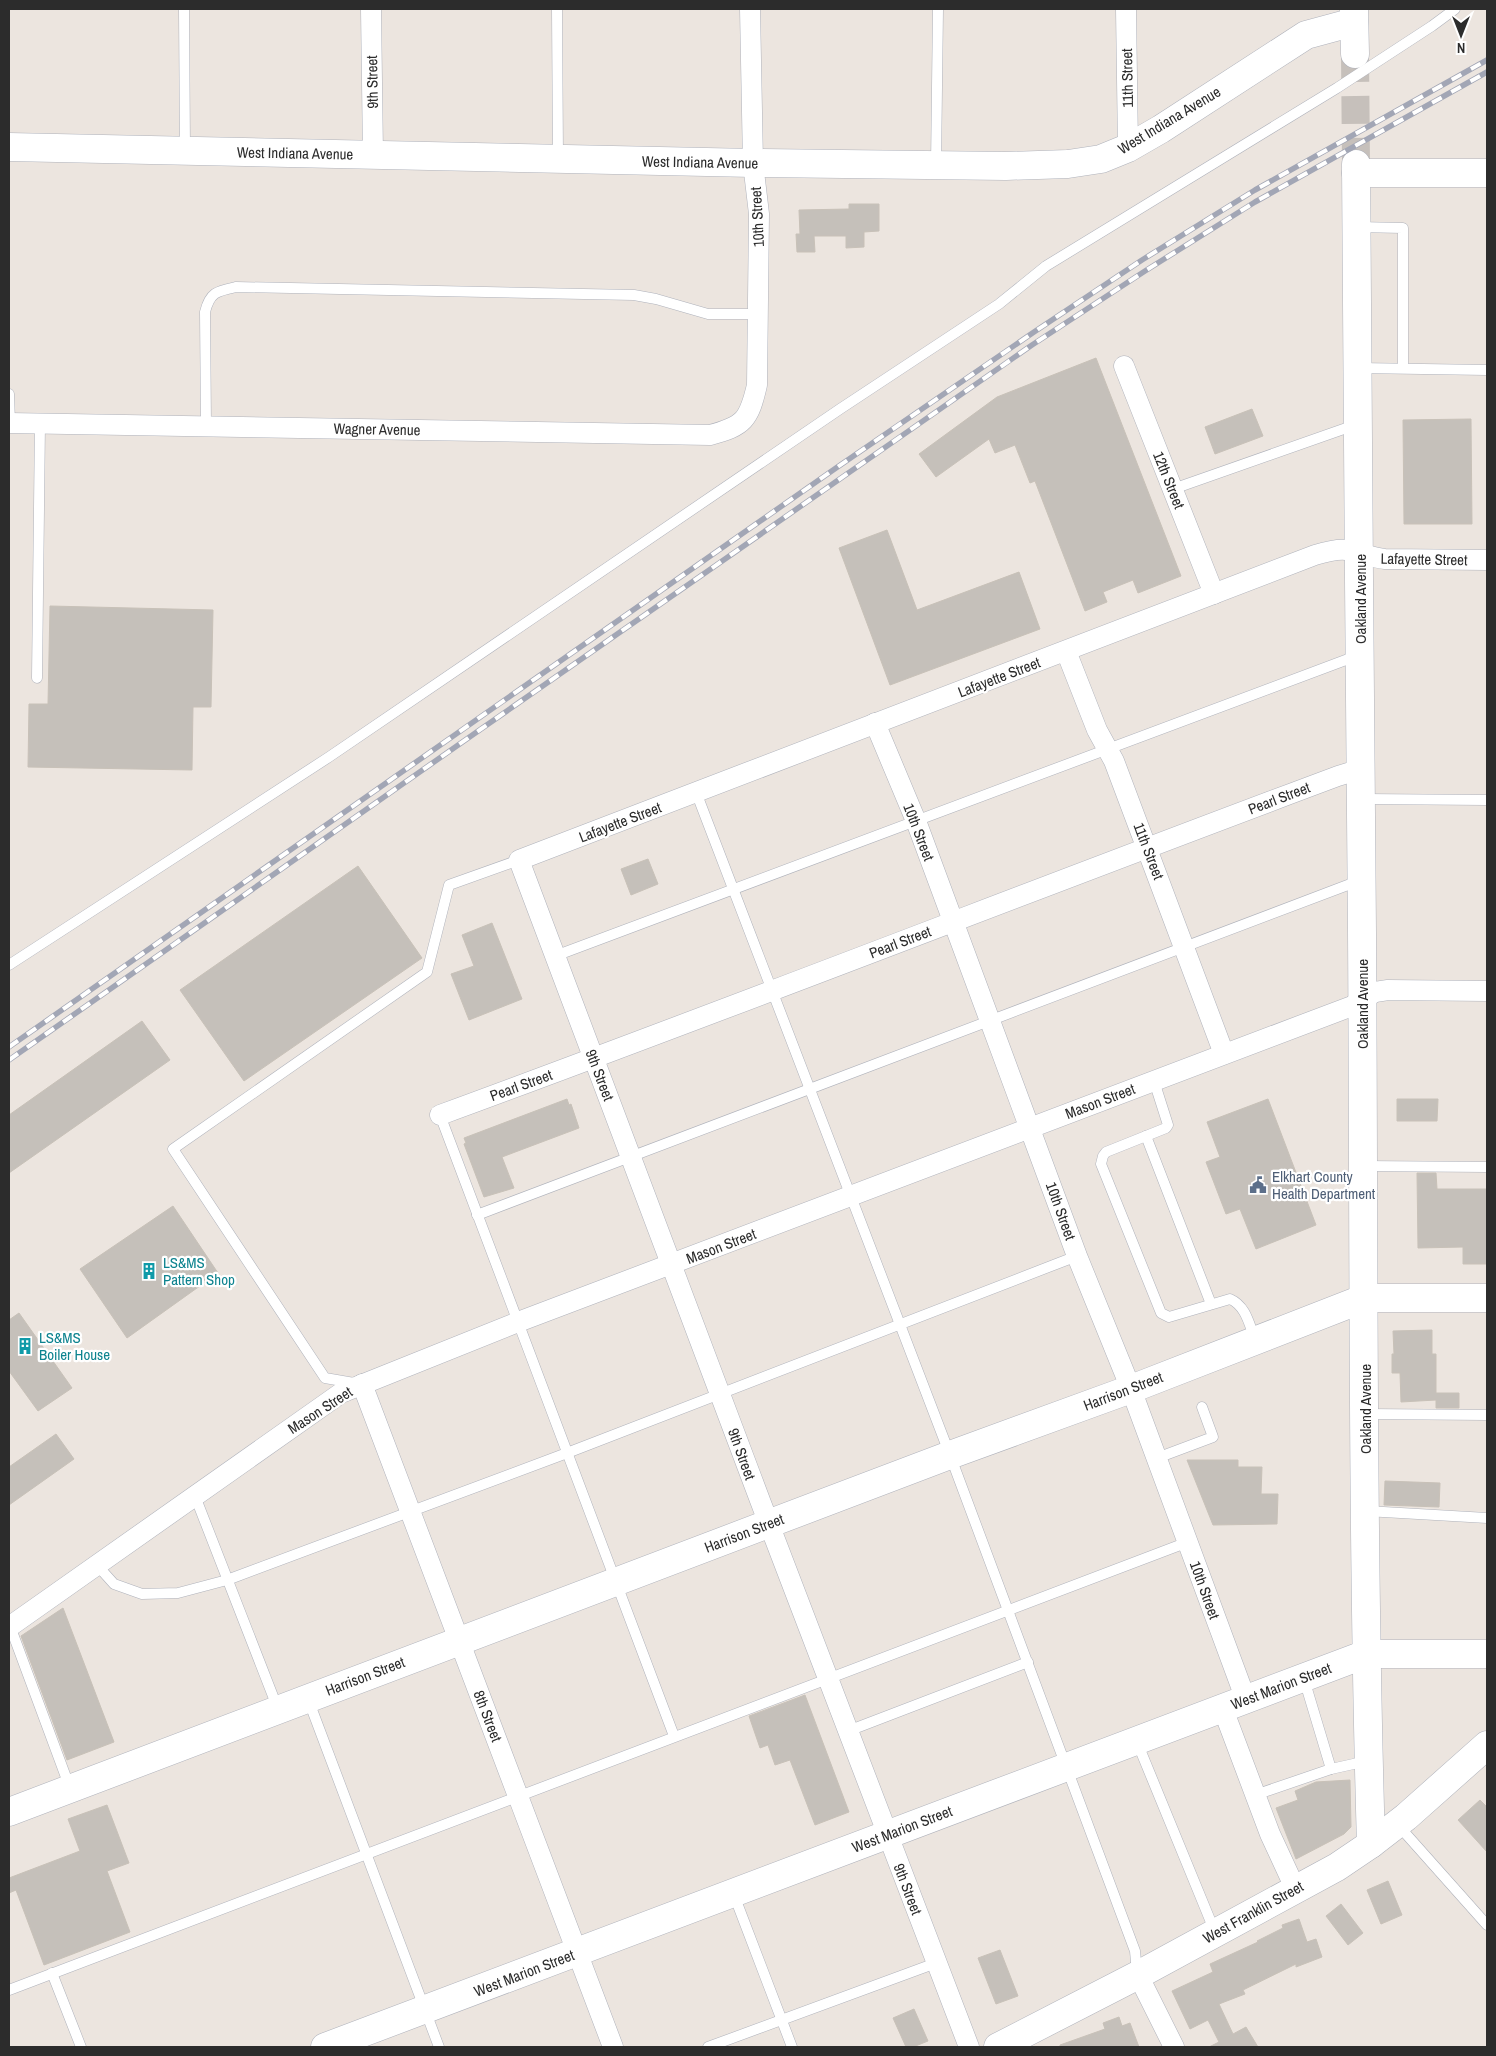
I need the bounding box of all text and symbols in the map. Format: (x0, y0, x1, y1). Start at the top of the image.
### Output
north arrow (1436, 10, 1486, 60)
text: N (1457, 39, 1465, 57)
street label: 11th Street (1116, 48, 1138, 108)
street label: 9th Street (361, 55, 383, 109)
street label: West Indiana Avenue (1114, 81, 1224, 159)
street label: West Indiana Avenue (237, 141, 354, 165)
street label: West Indiana Avenue (642, 150, 759, 174)
street label: 10th Street (745, 186, 769, 248)
street label: Wagner Avenue (333, 418, 421, 440)
street label: 12th Street (1148, 448, 1190, 512)
street label: Lafayette Street (1380, 548, 1468, 570)
street label: Oakland Avenue (1350, 554, 1371, 644)
street label: Lafayette Street (955, 651, 1044, 702)
street label: Pearl Street (1245, 776, 1314, 819)
street label: Lafayette Street (576, 796, 665, 847)
street label: 10th Street (898, 800, 940, 864)
street label: 11th Street (1129, 820, 1170, 883)
street label: Pearl Street (866, 920, 935, 963)
street label: Oakland Avenue (1352, 959, 1373, 1049)
street label: 9th Street (581, 1046, 620, 1104)
street label: Pearl Street (487, 1064, 556, 1106)
street label: Mason Street (1062, 1078, 1138, 1124)
place label: Elkhart County Health Department (1272, 1166, 1376, 1204)
public building icon: Elkhart County Health Department (1248, 1175, 1268, 1195)
street label: 10th Street (1041, 1179, 1081, 1243)
street label: Mason Street (683, 1223, 759, 1269)
place label: LS&MS Pattern Shop (163, 1252, 235, 1290)
building icon: LS&MS Pattern Shop (139, 1261, 159, 1281)
place label: LS&MS Boiler House (39, 1327, 110, 1365)
building icon: LS&MS Boiler House (15, 1336, 35, 1356)
street label: Oakland Avenue (1355, 1364, 1376, 1454)
street label: Harrison Street (1080, 1366, 1166, 1416)
street label: Mason Street (284, 1381, 357, 1439)
street label: 9th Street (723, 1425, 761, 1483)
street label: Harrison Street (701, 1508, 787, 1558)
street label: 10th Street (1185, 1558, 1225, 1622)
street label: Harrison Street (322, 1651, 408, 1701)
street label: West Marion Street (1228, 1657, 1335, 1715)
street label: 8th Street (469, 1687, 508, 1745)
street label: West Marion Street (849, 1800, 956, 1858)
street label: 9th Street (889, 1860, 928, 1918)
street label: West Franklin Street (1199, 1875, 1308, 1948)
street label: West Marion Street (471, 1944, 578, 2002)

